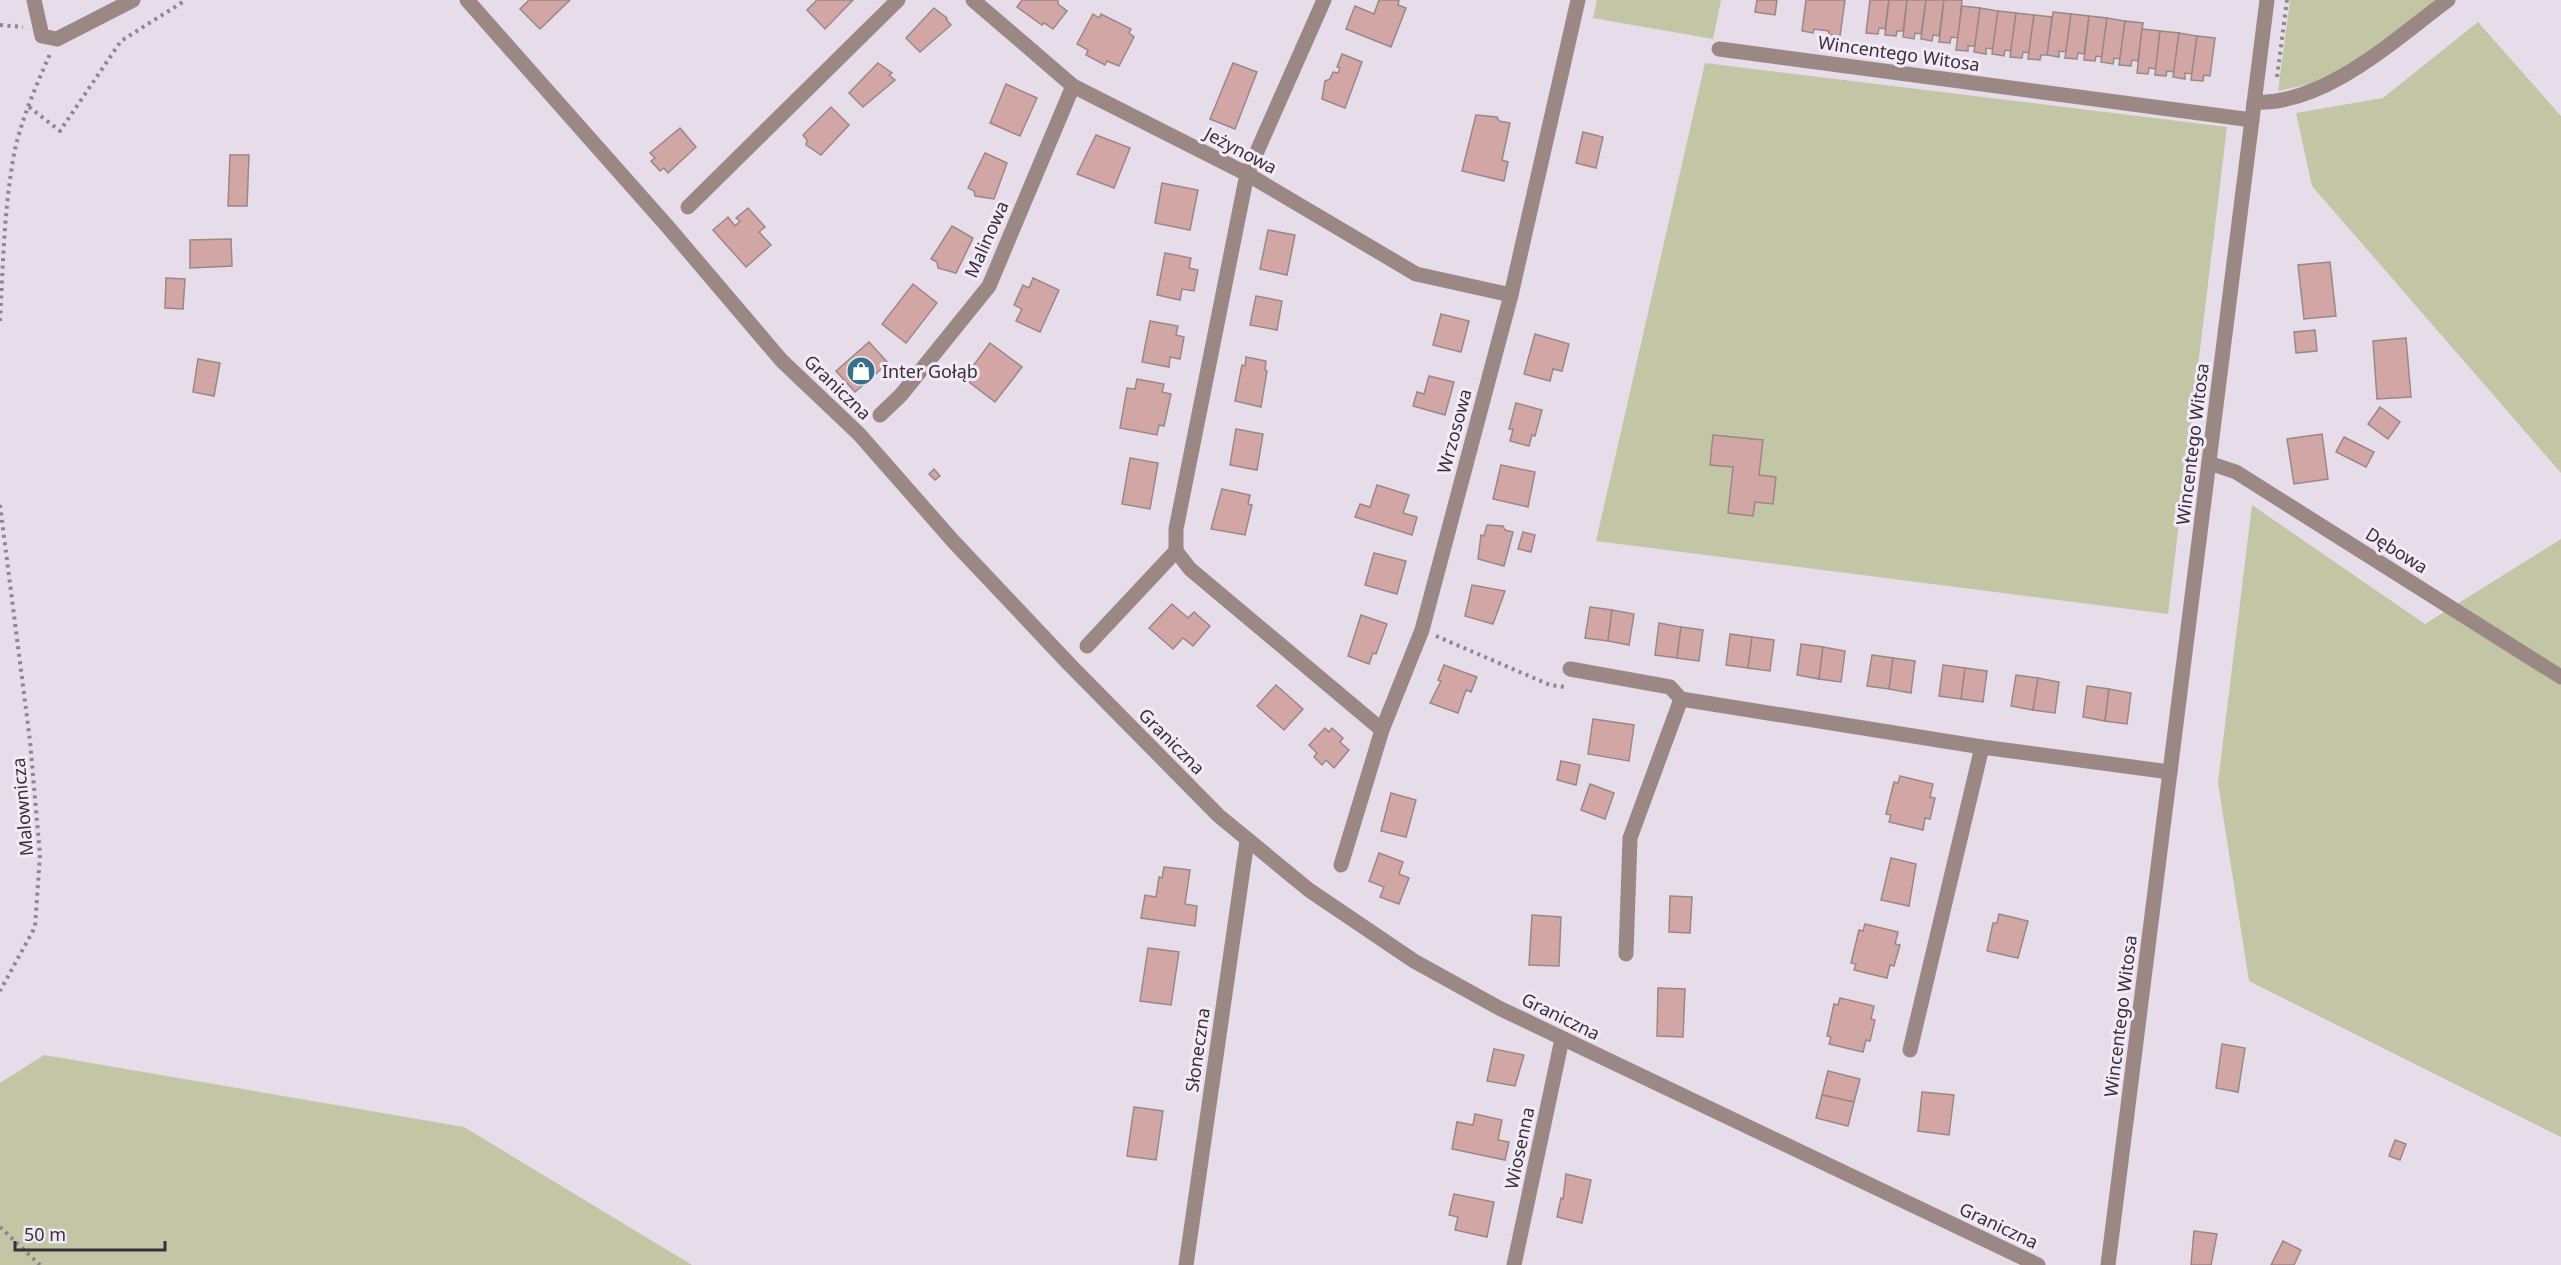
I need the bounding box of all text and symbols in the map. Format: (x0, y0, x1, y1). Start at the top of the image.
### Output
street label: Wincentego Witosa (1817, 30, 1981, 76)
street label: Jeżynowa (1199, 120, 1281, 179)
street label: Malinowa (958, 197, 1014, 281)
street label: Graniczna (799, 349, 877, 425)
shop icon: Inter Gołąb (845, 355, 877, 387)
place label: Inter Gołąb (882, 359, 978, 383)
street label: Wincentego Witosa (2170, 362, 2214, 526)
street label: Wrzosowa (1431, 386, 1477, 476)
street label: Dębowa (2361, 522, 2433, 578)
street label: Graniczna (1134, 703, 1210, 779)
street label: Malownicza (6, 757, 38, 857)
street label: Wincentego Witosa (2098, 934, 2142, 1098)
street label: Graniczna (1518, 987, 1604, 1045)
street label: Słoneczna (1179, 1006, 1215, 1094)
street label: Wiosenna (1499, 1105, 1539, 1191)
street label: Graniczna (1956, 1196, 2042, 1254)
scale bar (15, 1214, 165, 1252)
text: 50 m (24, 1222, 66, 1246)

